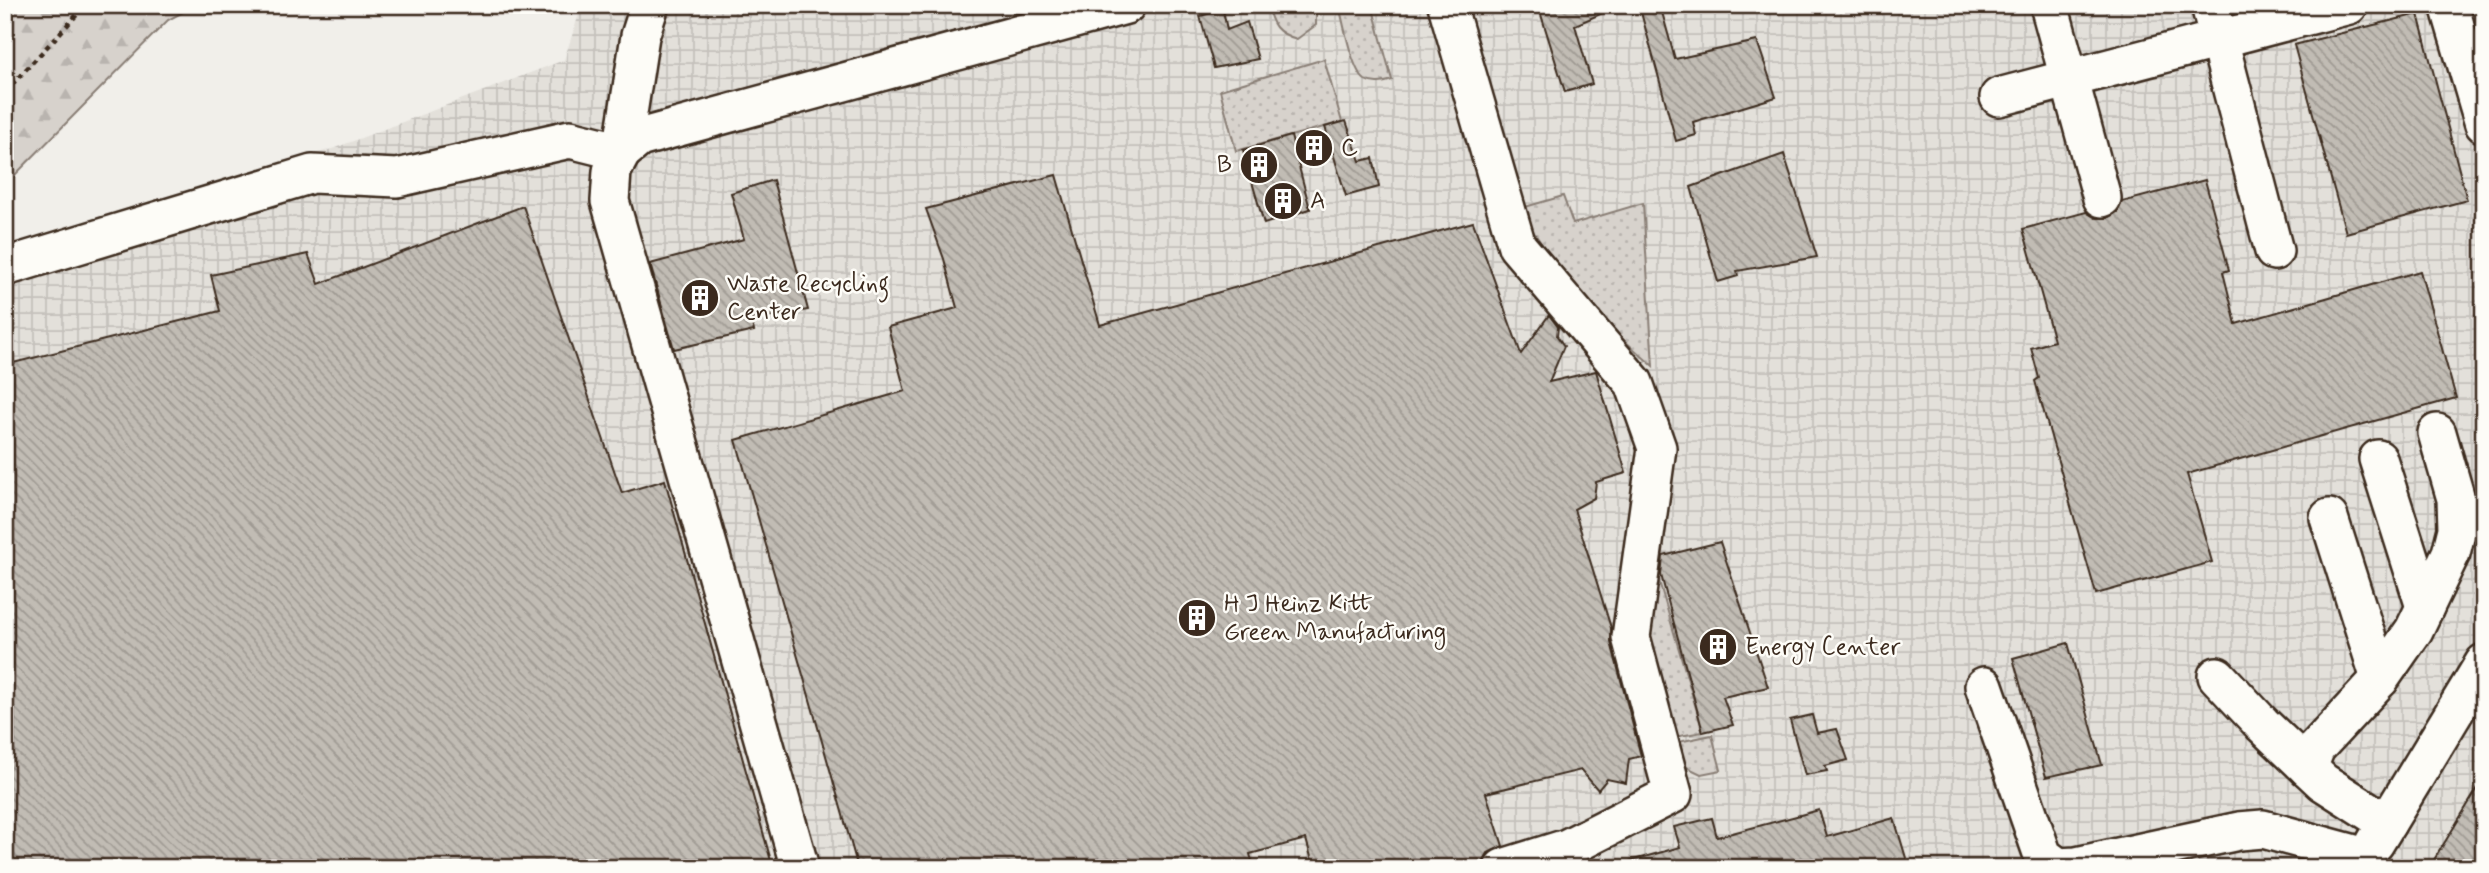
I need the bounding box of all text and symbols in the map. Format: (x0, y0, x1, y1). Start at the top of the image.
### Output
building icon: C (1293, 127, 1335, 169)
place label: C (1341, 133, 1358, 164)
building icon: B (1238, 144, 1280, 186)
place label: B (1217, 150, 1232, 181)
building icon: A (1262, 180, 1304, 222)
place label: A (1310, 186, 1326, 217)
place label: Waste Recycling Center (727, 269, 889, 328)
building icon: Waste Recycling Center (679, 277, 721, 319)
place label: H J Heinz Kitt Green Manufacturing (1224, 589, 1446, 650)
building icon: H J Heinz Kitt Green Manufacturing (1176, 597, 1218, 639)
building icon: Energy Center (1697, 626, 1739, 668)
place label: Energy Center (1745, 632, 1900, 665)

